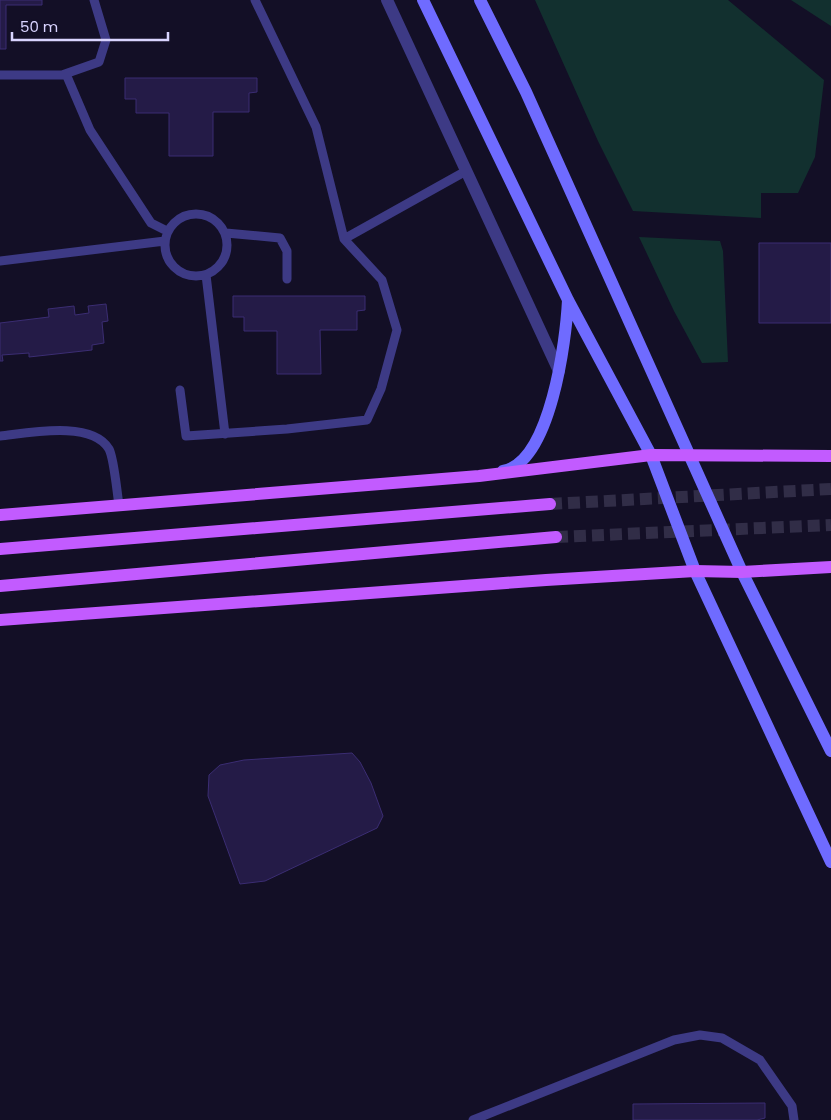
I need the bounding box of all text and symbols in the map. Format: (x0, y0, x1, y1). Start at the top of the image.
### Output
scale bar (12, 10, 169, 42)
text: 50 m (20, 16, 58, 37)

